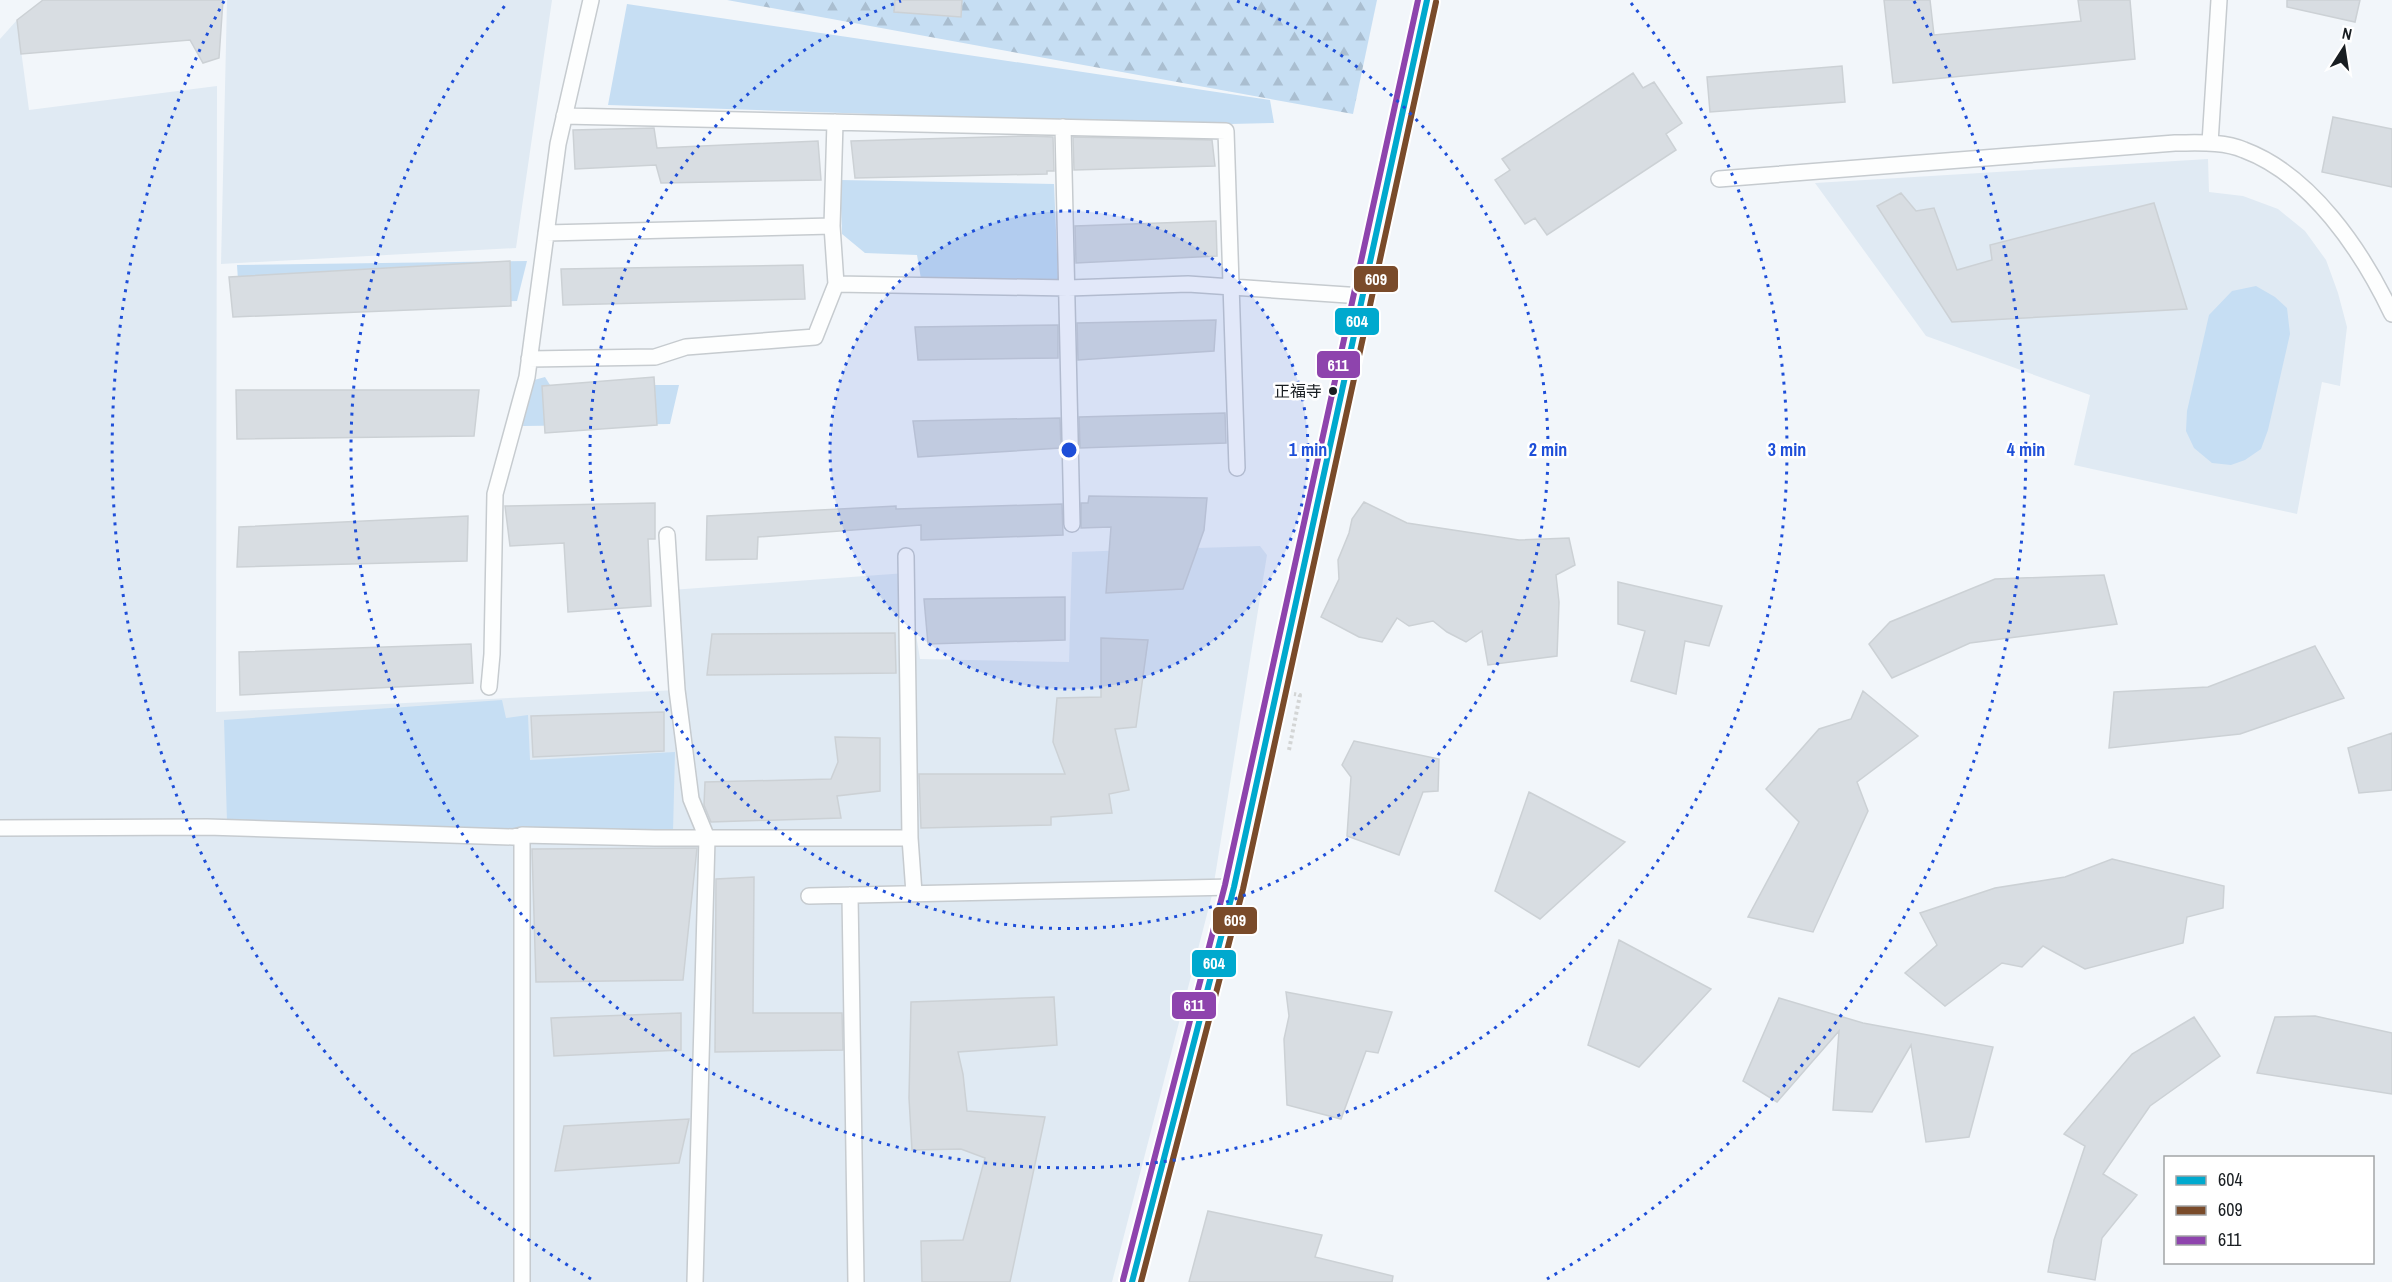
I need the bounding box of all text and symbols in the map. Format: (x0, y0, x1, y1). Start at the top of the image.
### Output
north arrow (2314, 18, 2374, 78)
text: N (2340, 22, 2354, 45)
line badge: 609 (1353, 265, 1399, 293)
text: 609 (1365, 268, 1387, 290)
line badge: 604 (1334, 307, 1380, 336)
text: 604 (1346, 310, 1369, 332)
line badge: 611 (1316, 350, 1361, 379)
text: 611 (1327, 354, 1349, 376)
place label: 正福寺 (1274, 380, 1322, 402)
marker: 正福寺 (1327, 385, 1339, 397)
text: 1 min (1289, 437, 1327, 462)
text: 2 min (1529, 437, 1567, 462)
text: 3 min (1768, 437, 1806, 462)
text: 4 min (2007, 437, 2045, 462)
centre of rings (1059, 440, 1079, 460)
line badge: 609 (1212, 906, 1258, 935)
text: 609 (1224, 909, 1246, 931)
line badge: 604 (1191, 949, 1237, 978)
text: 604 (1203, 952, 1226, 974)
line badge: 611 (1171, 991, 1217, 1020)
text: 611 (1183, 994, 1205, 1016)
legend (2164, 1156, 2374, 1264)
text: 604 (2218, 1167, 2243, 1192)
text: 609 (2218, 1197, 2243, 1222)
text: 611 (2218, 1227, 2242, 1252)

